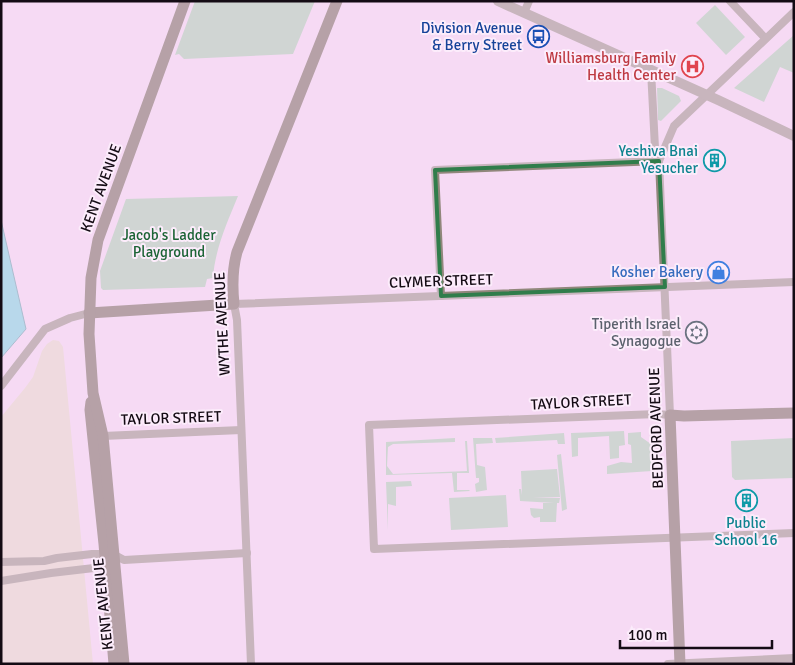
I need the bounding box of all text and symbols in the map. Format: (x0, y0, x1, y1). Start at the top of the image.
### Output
place label: Division Avenue & Berry Street (421, 19, 522, 54)
bus stop icon: Division Avenue & Berry Street (526, 25, 550, 49)
place label: Williamsburg Family Health Center (546, 49, 676, 84)
hospital icon: Williamsburg Family Health Center (680, 55, 704, 79)
street label: KENT AVENUE (77, 141, 125, 235)
place label: Yeshiva Bnai Yesucher (619, 142, 698, 177)
building icon: Yeshiva Bnai Yesucher (702, 148, 726, 172)
park label: Jacob's Ladder Playground (122, 226, 216, 261)
shop icon: Kosher Bakery (707, 260, 731, 284)
place label: Kosher Bakery (611, 263, 703, 281)
street label: CLYMER STREET (389, 270, 494, 292)
street label: WYTHE AVENUE (210, 272, 234, 376)
place label: Tiperith Israel Synagogue (592, 315, 681, 350)
synagogue icon: Tiperith Israel Synagogue (685, 321, 709, 345)
street label: BEDFORD AVENUE (645, 367, 667, 489)
street label: TAYLOR STREET (530, 390, 632, 414)
street label: TAYLOR STREET (120, 407, 222, 429)
building icon: Public School 16 (734, 488, 758, 512)
place label: Public School 16 (714, 514, 778, 549)
street label: KENT AVENUE (89, 557, 117, 651)
scale bar (620, 618, 772, 650)
text: 100 m (628, 626, 668, 644)

